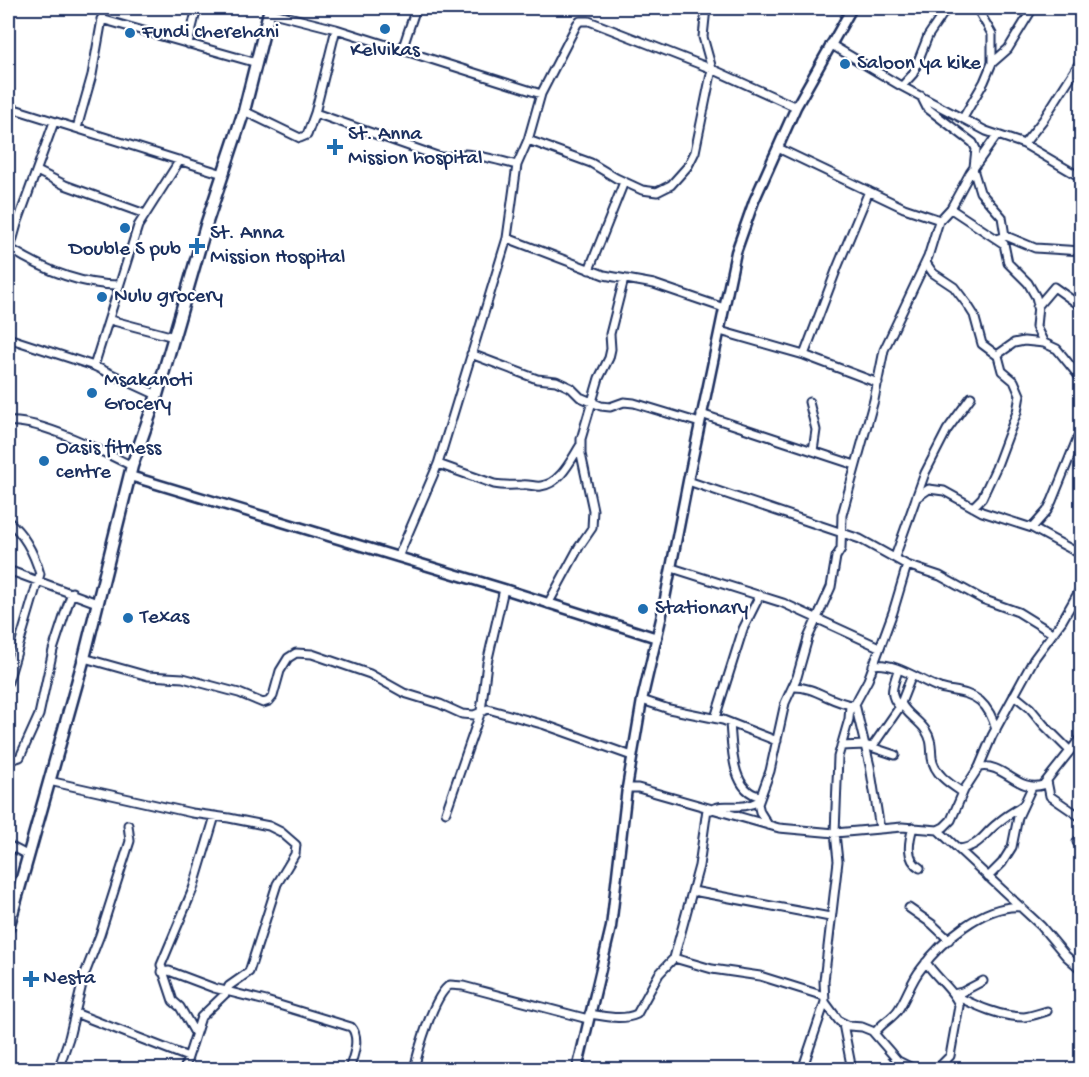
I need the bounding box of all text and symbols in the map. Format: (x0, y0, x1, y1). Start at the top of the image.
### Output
place label: Fundi cherehani (141, 21, 279, 46)
marker: Kelvikas (378, 22, 392, 36)
marker: Fundi cherehani (123, 26, 137, 40)
place label: Kelvikas (350, 39, 421, 64)
place label: Saloon ya kike (857, 52, 982, 77)
marker: Saloon ya kike (838, 57, 852, 71)
place label: St. Anna Mission hospital (348, 123, 483, 172)
marker: St. Anna Mission hospital (326, 138, 344, 156)
marker: Double S pub (118, 221, 132, 235)
place label: St. Anna Mission Hospital (210, 222, 345, 271)
marker: St. Anna Mission Hospital (188, 237, 206, 255)
place label: Double S pub (67, 238, 181, 263)
place label: Nulu grocery (114, 285, 223, 310)
marker: Nulu grocery (95, 290, 109, 304)
place label: Msakanoti Grocery (104, 369, 193, 418)
marker: Msakanoti Grocery (85, 386, 99, 400)
place label: Oasis fitness centre (56, 437, 162, 486)
marker: Oasis fitness centre (37, 454, 51, 468)
place label: Stationary (655, 597, 748, 622)
marker: Stationary (636, 602, 650, 616)
place label: Texas (139, 606, 191, 631)
marker: Texas (121, 611, 135, 625)
place label: Nesta (43, 967, 97, 992)
marker: Nesta (24, 972, 38, 986)

